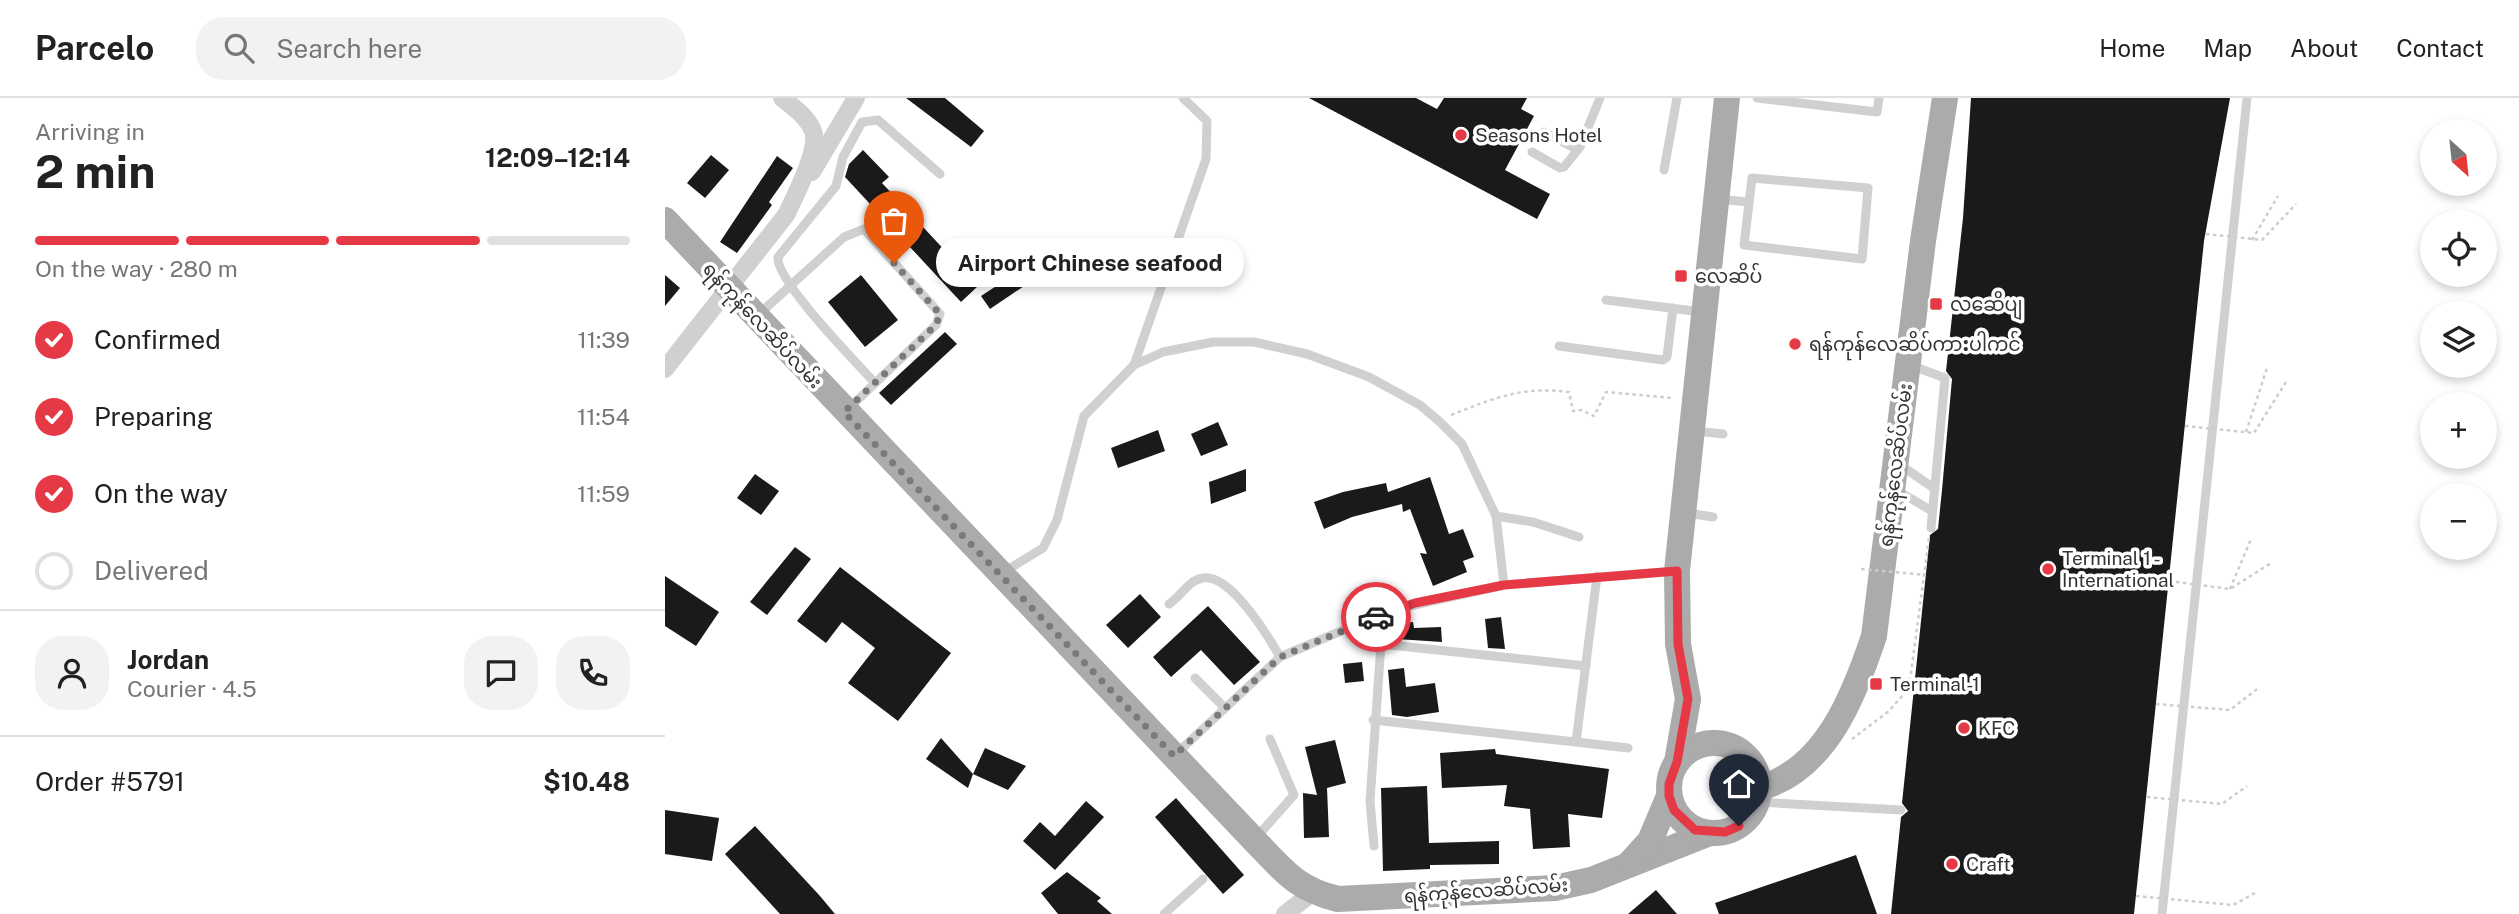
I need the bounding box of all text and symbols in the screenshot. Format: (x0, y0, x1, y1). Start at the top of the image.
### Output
search box (196, 17, 686, 80)
text: Parcelo (35, 29, 154, 67)
icon: search (220, 29, 258, 67)
text: Search here (276, 33, 422, 64)
text: Home (2099, 34, 2165, 62)
text: Map (2203, 34, 2252, 62)
text: About (2290, 34, 2358, 62)
text: Contact (2396, 34, 2484, 62)
text: Arriving in (35, 118, 145, 145)
north arrow (2420, 119, 2497, 196)
map controls (2420, 119, 2497, 560)
place label: Seasons Hotel (1475, 124, 1603, 146)
marker: Seasons Hotel (1453, 127, 1469, 143)
text: 12:09–12:14 (485, 142, 630, 173)
text: 2 min (35, 144, 155, 198)
pin (864, 191, 924, 263)
icon: bag (875, 202, 913, 240)
button: locate (2420, 210, 2497, 287)
callout: Airport Chinese seafood (936, 238, 1244, 288)
text: Airport Chinese seafood (957, 249, 1223, 276)
text: On the way · 280 m (35, 255, 238, 282)
street label: ရန်ကုန်လေဆိပ်လမ်း (695, 255, 829, 397)
place label: လေဆိပ် (1695, 262, 1762, 287)
marker: လေဆိပ် (1673, 268, 1689, 284)
place label: လဆေိပျ (1950, 290, 2022, 320)
marker: လဆေိပျ (1928, 296, 1944, 312)
button: layers (2420, 301, 2497, 378)
icon: check (35, 321, 73, 359)
text: Confirmed (94, 324, 221, 355)
text: 11:39 (577, 326, 630, 353)
place label: ရန်ကုန်လေဆိပ်ကားပါကင် (1809, 330, 2021, 361)
marker: ရန်ကုန်လေဆိပ်ကားပါကင် (1787, 336, 1803, 352)
street label: ရန်ကုန်လေဆိပ်လမ်း (1871, 382, 1922, 549)
button: + (2420, 392, 2497, 469)
icon: check (35, 398, 73, 436)
text: Preparing (94, 401, 213, 432)
text: 11:54 (577, 403, 630, 430)
icon: check (35, 475, 73, 513)
text: On the way (94, 478, 228, 509)
text: 11:59 (577, 480, 630, 507)
button: − (2420, 483, 2497, 560)
place label: Terminal 1 - International (2062, 547, 2174, 591)
text: Delivered (94, 555, 209, 586)
marker: Terminal 1 - International (2040, 561, 2056, 577)
courier (1341, 582, 1411, 652)
icon: car (1357, 598, 1395, 636)
button: person (35, 636, 109, 710)
button: chat (464, 636, 538, 710)
button: phone (556, 636, 630, 710)
text: Jordan (127, 644, 209, 675)
place label: Terminal-1 (1890, 673, 1980, 695)
text: Courier · 4.5 (127, 675, 257, 702)
marker: Terminal-1 (1868, 676, 1884, 692)
place label: KFC (1978, 717, 2015, 739)
marker: KFC (1956, 720, 1972, 736)
pin (1709, 754, 1769, 826)
icon: home (1720, 765, 1758, 803)
text: Order #5791 (35, 766, 185, 797)
text: $10.48 (543, 766, 630, 797)
place label: Craft (1966, 853, 2011, 875)
marker: Craft (1944, 856, 1960, 872)
street label: ရန်ကုန်လေဆိပ်လမ်း (1403, 870, 1569, 913)

